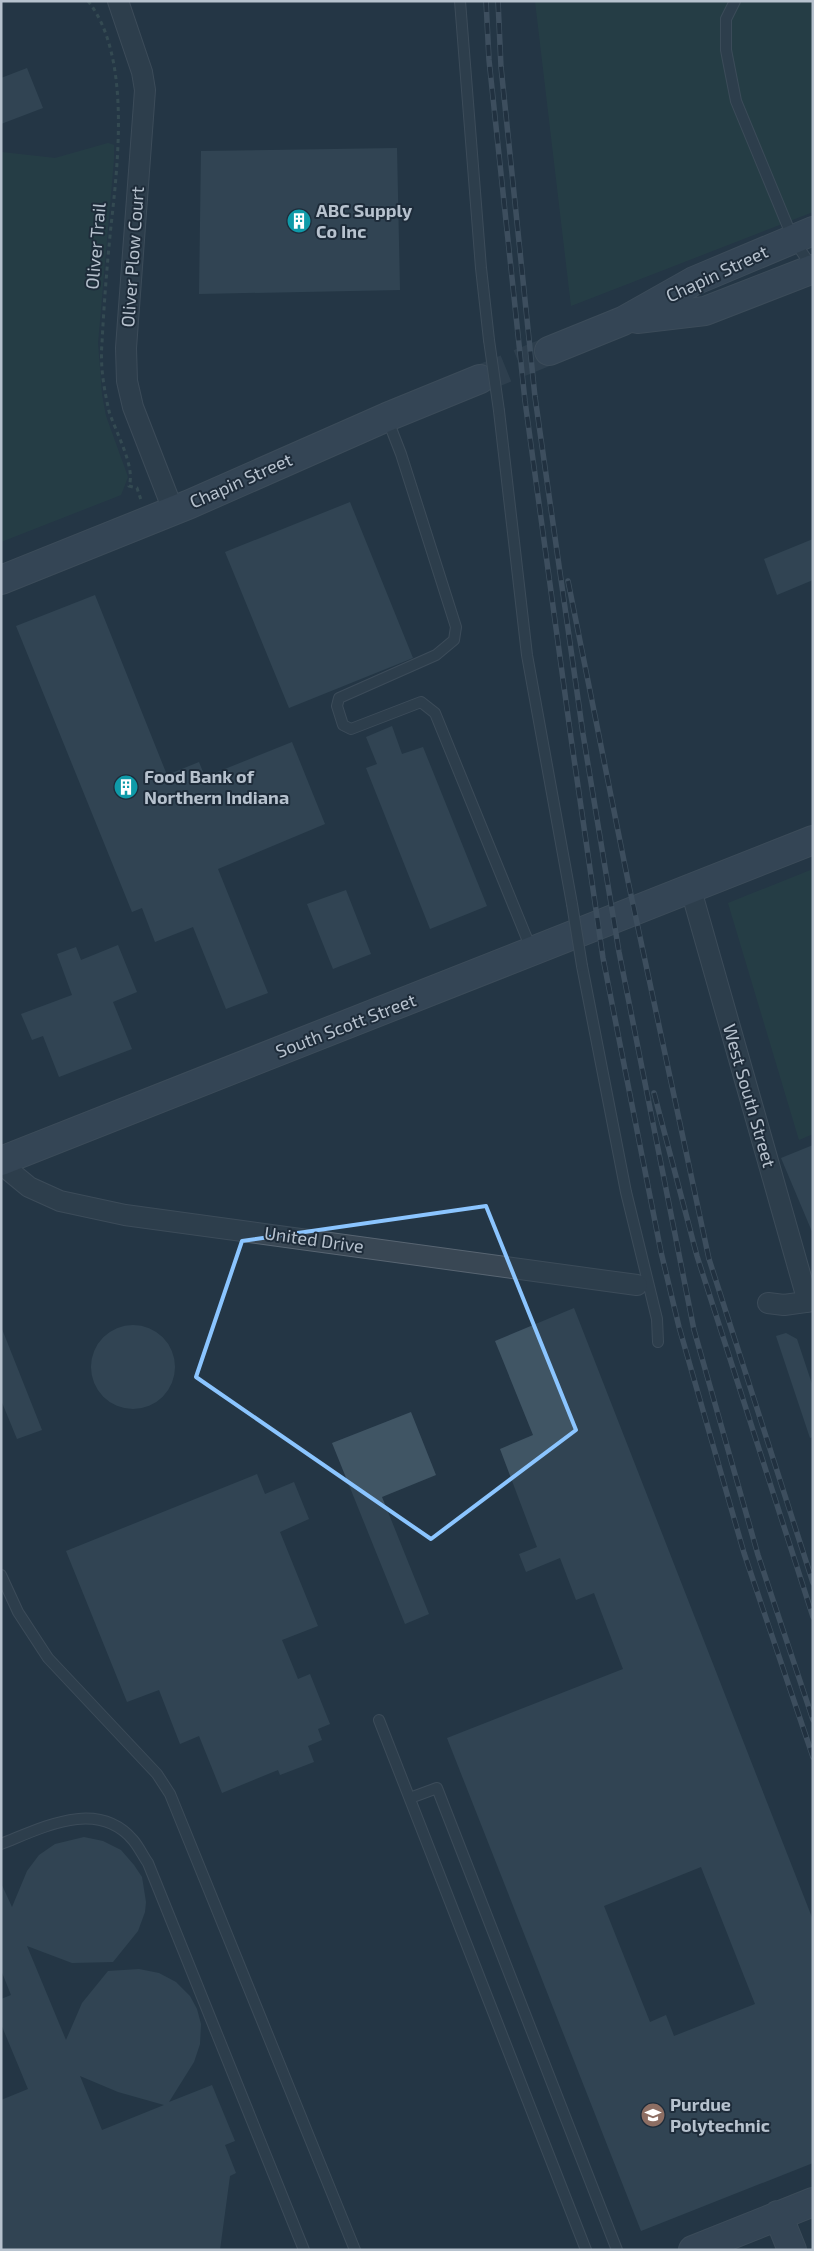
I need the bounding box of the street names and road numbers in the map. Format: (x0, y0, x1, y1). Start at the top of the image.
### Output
street label: Oliver Plow Court (116, 186, 148, 328)
street label: Oliver Trail (80, 201, 110, 290)
street label: Chapin Street (662, 240, 771, 306)
street label: Chapin Street (186, 448, 295, 513)
street label: South Scott Street (272, 988, 419, 1062)
street label: West South Street (719, 1021, 781, 1170)
street label: United Drive (263, 1221, 365, 1257)

